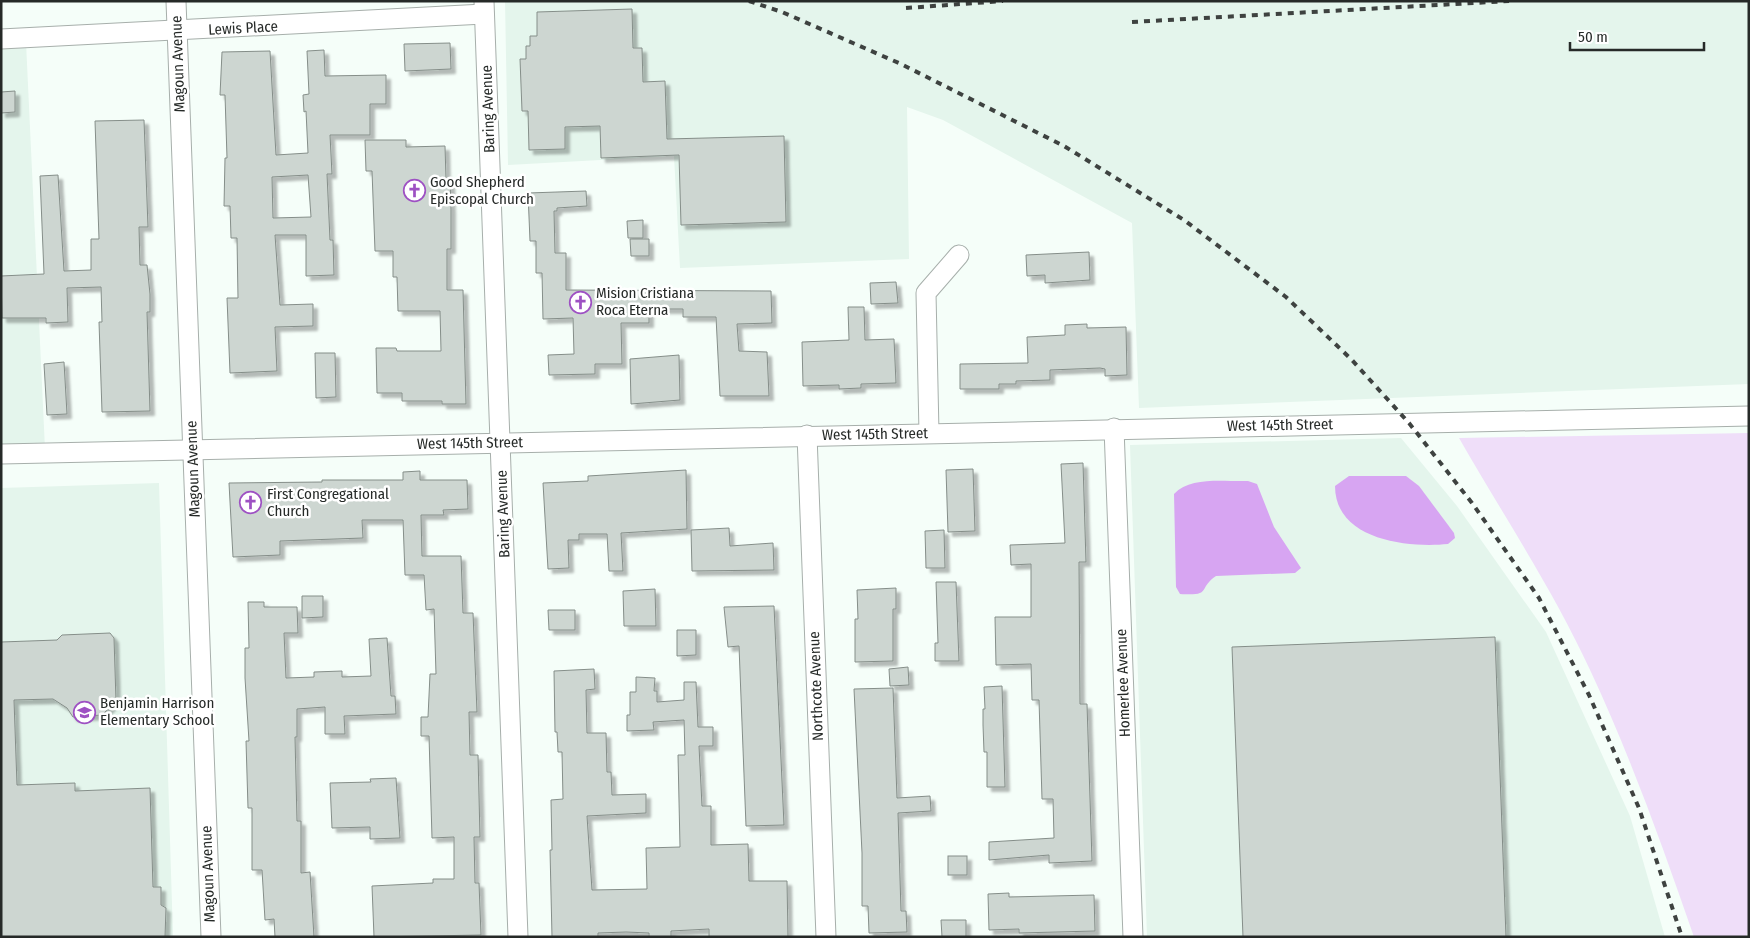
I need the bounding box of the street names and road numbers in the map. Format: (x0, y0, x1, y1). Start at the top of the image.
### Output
street label: Magoun Avenue (167, 15, 189, 113)
street label: Lewis Place (208, 17, 278, 39)
street label: Baring Avenue (477, 65, 499, 153)
street label: West 145th Street (1227, 415, 1333, 435)
street label: Magoun Avenue (182, 420, 204, 518)
street label: West 145th Street (822, 424, 928, 444)
street label: West 145th Street (417, 433, 523, 453)
street label: Baring Avenue (492, 470, 514, 558)
street label: Homerlee Avenue (1112, 628, 1134, 738)
street label: Northcote Avenue (805, 631, 827, 741)
street label: Magoun Avenue (197, 825, 219, 923)

